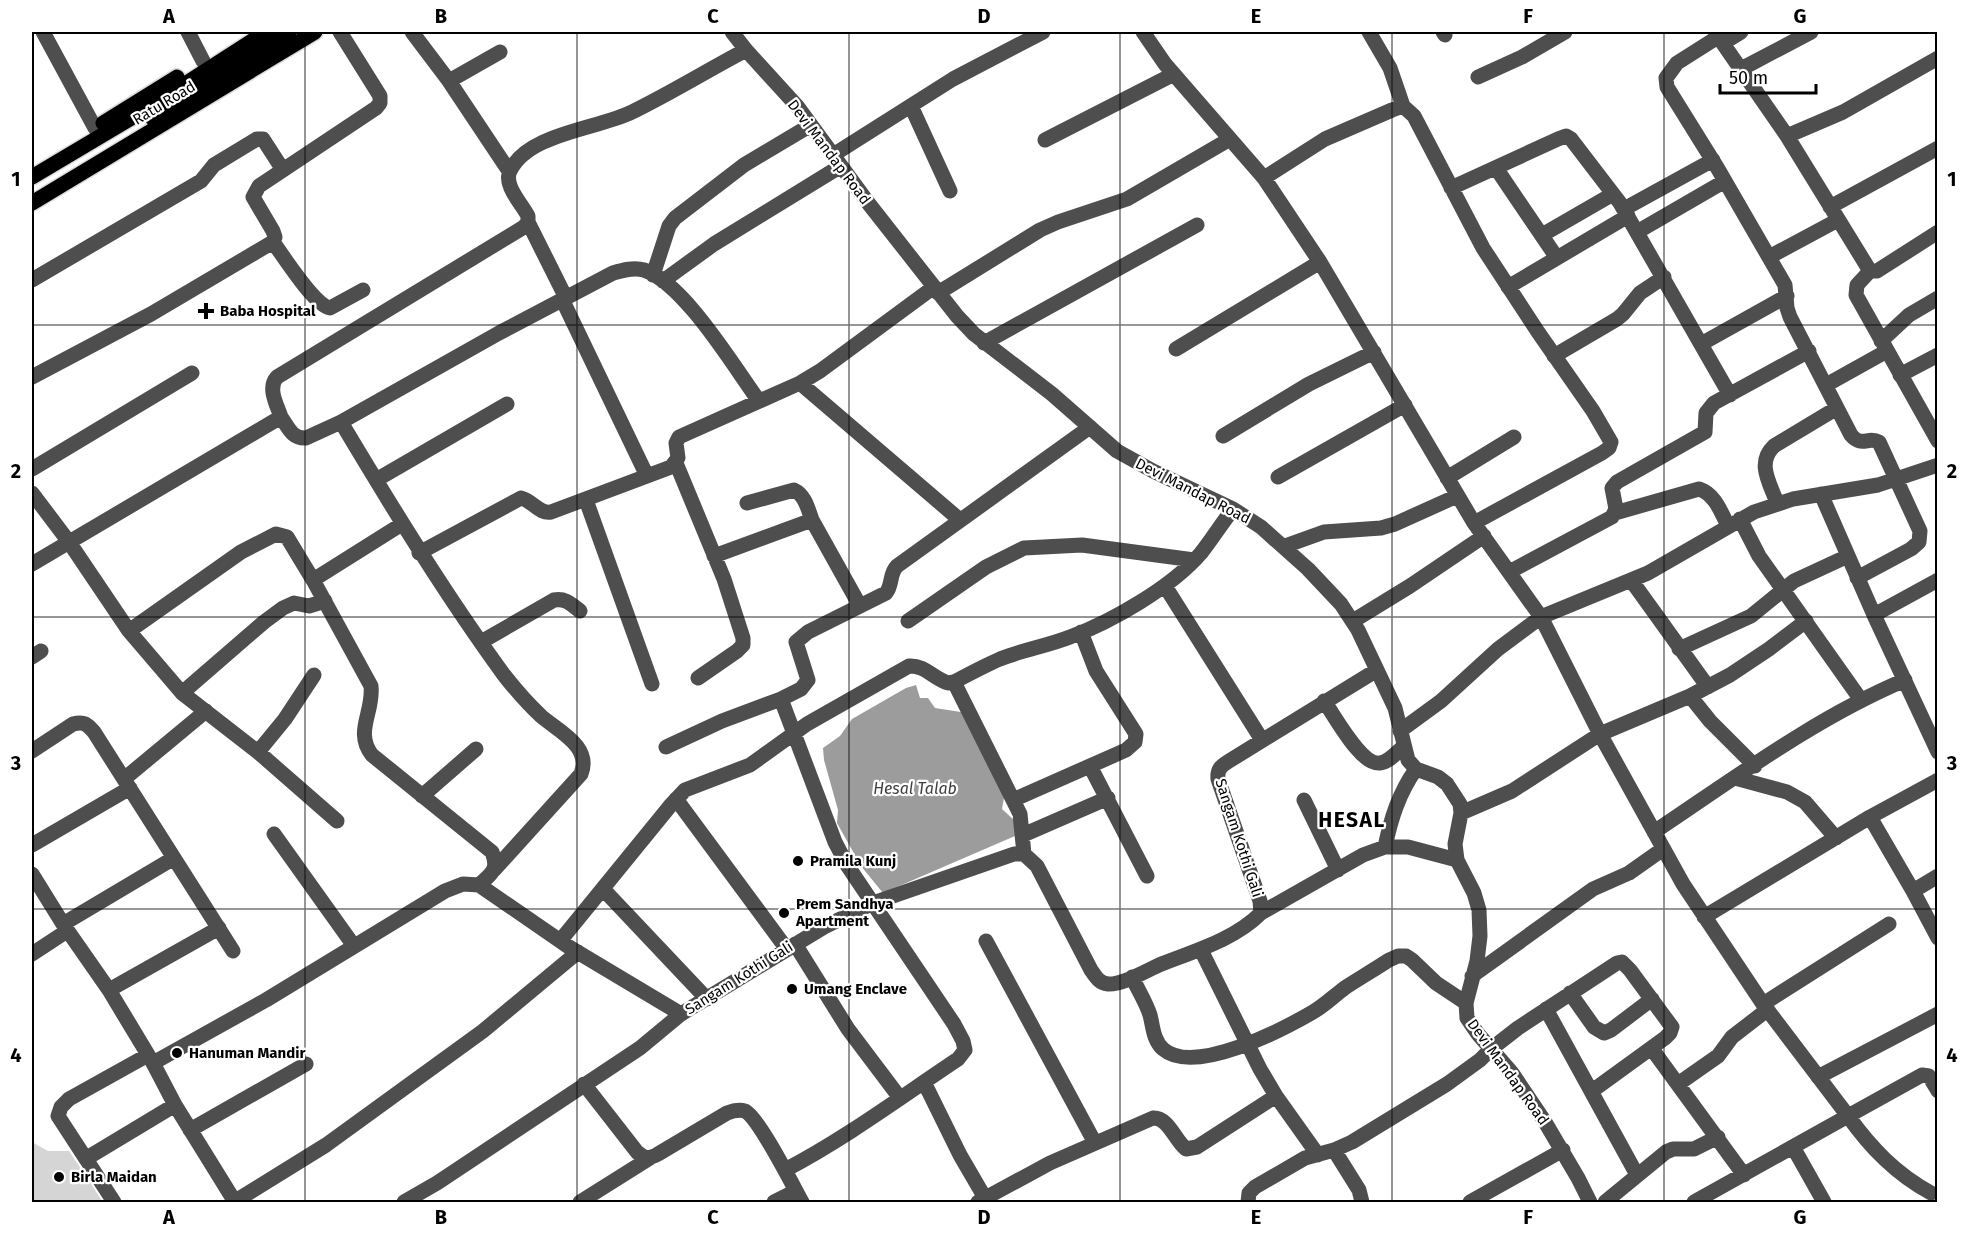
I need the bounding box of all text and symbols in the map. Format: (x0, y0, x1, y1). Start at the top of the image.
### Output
text: A (162, 4, 176, 28)
text: B (435, 4, 447, 28)
text: C (707, 4, 719, 28)
text: D (977, 4, 991, 28)
text: E (1251, 4, 1261, 28)
text: F (1523, 4, 1533, 28)
text: G (1794, 4, 1806, 28)
scale bar (1720, 57, 1816, 95)
text: 50 m (1729, 67, 1768, 89)
street label: Ratu Road (129, 77, 199, 129)
street label: Devi Mandap Road (784, 96, 874, 208)
text: 1 (11, 167, 21, 191)
text: 1 (1947, 167, 1957, 191)
marker: Baba Hospital (197, 302, 215, 320)
place label: Baba Hospital (220, 302, 316, 320)
street label: Devi Mandap Road (1133, 454, 1253, 528)
text: 2 (11, 459, 21, 483)
text: 2 (1947, 459, 1957, 483)
text: 3 (10, 751, 21, 775)
text: 3 (1946, 751, 1957, 775)
street label: Sangam Kothi Gali (1211, 776, 1267, 900)
water label: Hesal Talab (873, 779, 957, 798)
district label: HESAL (1318, 807, 1386, 833)
place label: Pramila Kunj (810, 852, 896, 870)
marker: Pramila Kunj (791, 854, 805, 868)
place label: Prem Sandhya Apartment (795, 895, 893, 930)
marker: Prem Sandhya Apartment (777, 906, 791, 920)
street label: Sangam Kothi Gali (682, 938, 796, 1018)
place label: Umang Enclave (804, 980, 907, 998)
marker: Umang Enclave (785, 982, 799, 996)
street label: Devi Mandap Road (1464, 1016, 1552, 1128)
text: 4 (10, 1043, 22, 1067)
text: 4 (1946, 1043, 1958, 1067)
place label: Hanuman Mandir (189, 1044, 306, 1062)
marker: Hanuman Mandir (170, 1046, 184, 1060)
place label: Birla Maidan (71, 1168, 157, 1186)
marker: Birla Maidan (52, 1170, 66, 1184)
text: A (162, 1205, 176, 1229)
text: B (435, 1205, 447, 1229)
text: C (707, 1205, 719, 1229)
text: D (977, 1205, 991, 1229)
text: E (1251, 1205, 1261, 1229)
text: F (1523, 1205, 1533, 1229)
text: G (1794, 1205, 1806, 1229)

